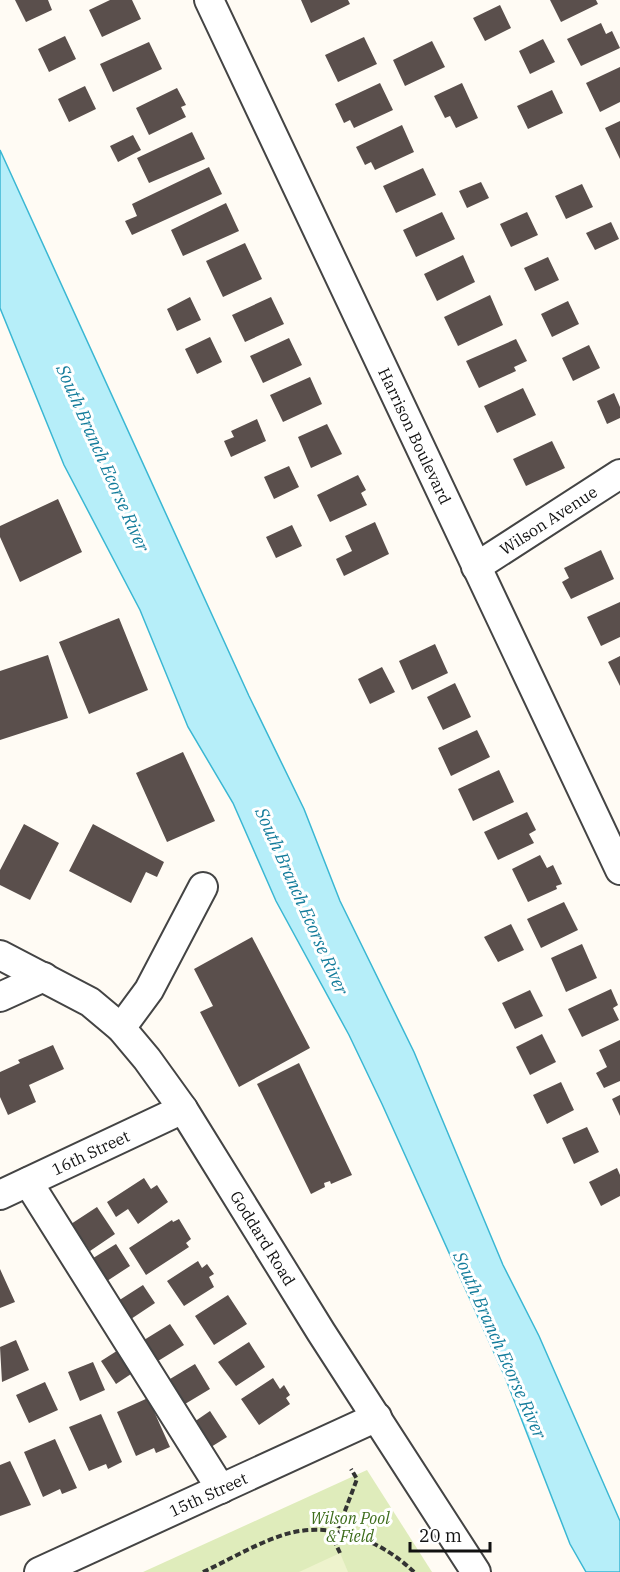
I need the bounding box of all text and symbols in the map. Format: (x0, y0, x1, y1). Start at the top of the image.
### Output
water label: South Branch Ecorse River (51, 360, 155, 556)
street label: Harrison Boulevard (374, 364, 456, 507)
street label: Wilson Avenue (496, 482, 601, 559)
water label: South Branch Ecorse River (250, 803, 354, 999)
street label: 16th Street (48, 1126, 133, 1179)
street label: Goddard Road (226, 1187, 300, 1289)
water label: South Branch Ecorse River (448, 1247, 552, 1443)
street label: 15th Street (166, 1468, 251, 1521)
park label: Wilson Pool & Field (310, 1508, 390, 1546)
scale bar (410, 1515, 490, 1553)
text: 20 m (419, 1524, 462, 1547)

